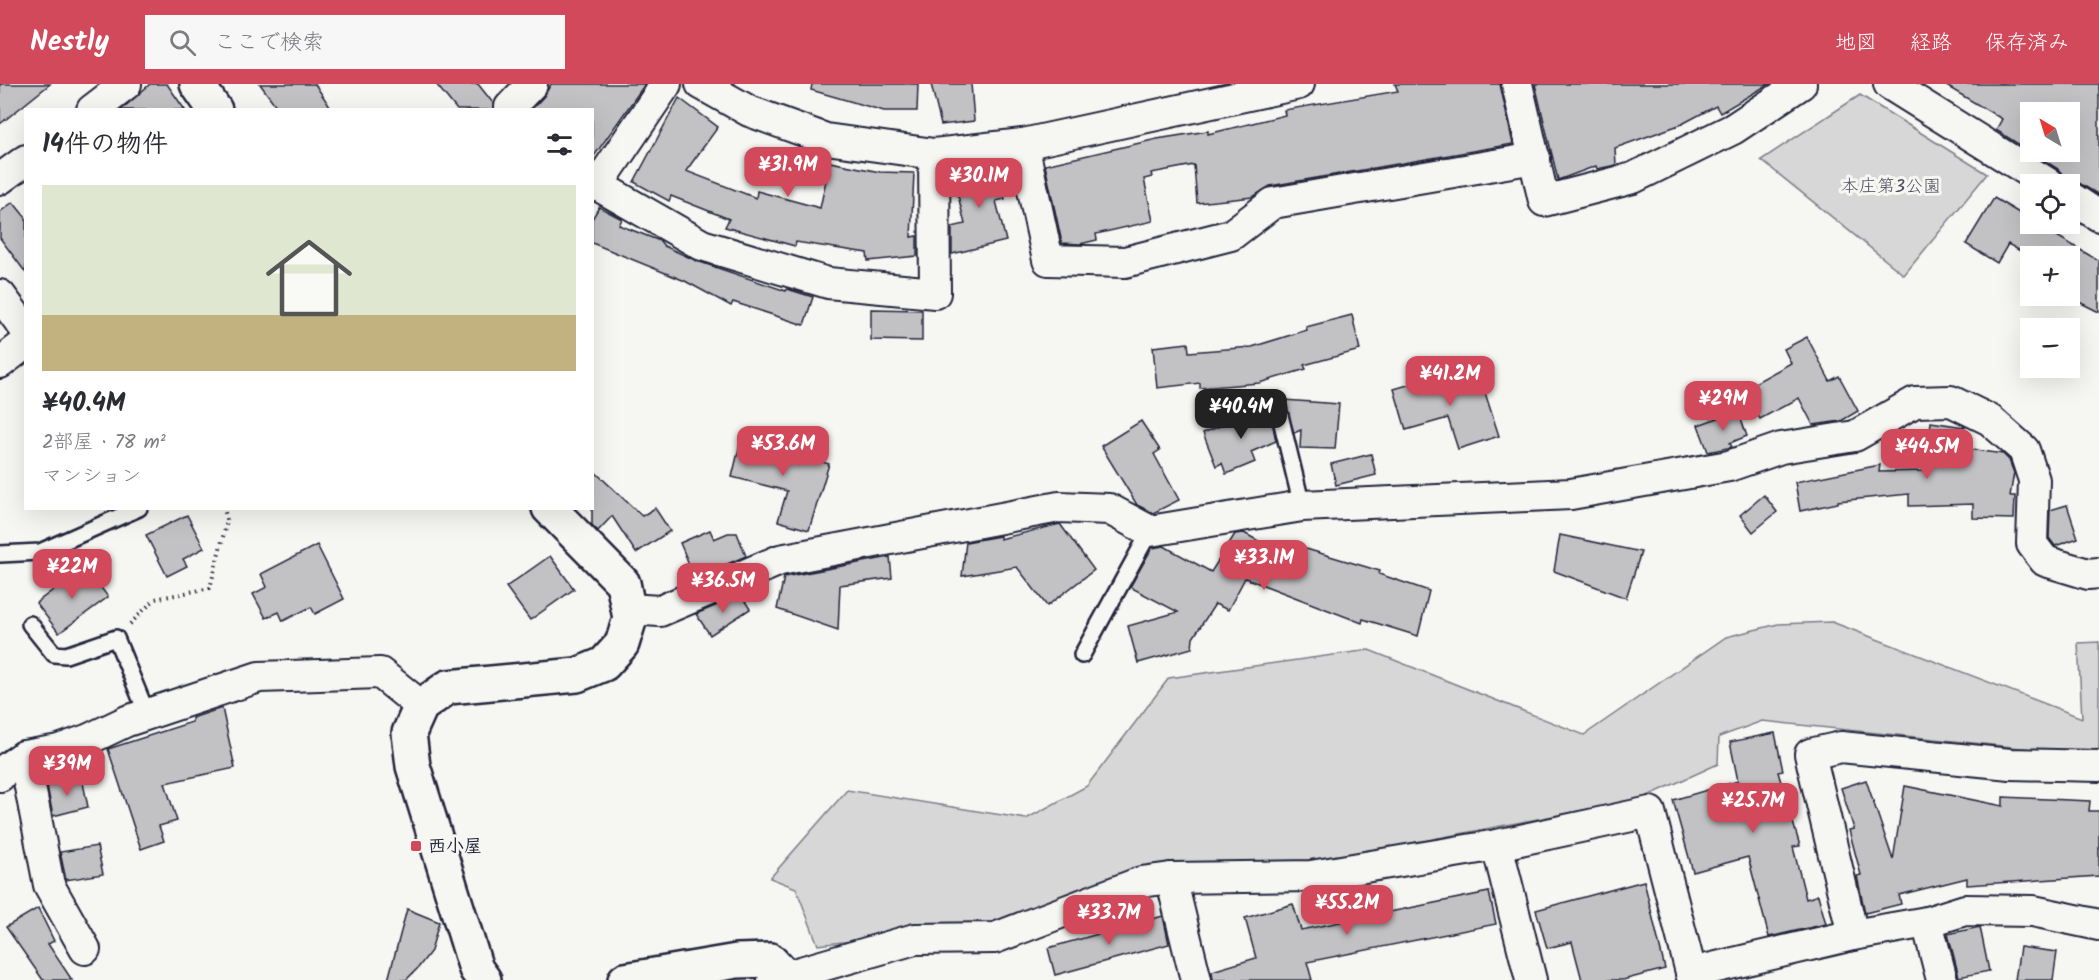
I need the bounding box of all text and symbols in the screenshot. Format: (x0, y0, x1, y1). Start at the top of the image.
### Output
search box (145, 15, 565, 69)
text: Nestly (30, 20, 109, 65)
icon: search (166, 26, 199, 59)
text: ここで検索 (214, 26, 324, 61)
text: 地図 (1835, 27, 1877, 60)
text: 経路 (1910, 27, 1952, 60)
text: 保存済み (1985, 27, 2069, 60)
north arrow (2020, 102, 2080, 162)
map controls (2020, 102, 2080, 378)
text: 14件の物件 (42, 124, 168, 166)
icon: filters (543, 128, 576, 161)
pin: ¥31.9M (739, 147, 837, 198)
text: ¥31.9M (758, 150, 818, 182)
pin: ¥30.1M (930, 158, 1028, 209)
text: ¥30.1M (949, 161, 1009, 193)
park label: 本庄第3公園 (1841, 173, 1941, 202)
button: locate (2020, 174, 2080, 234)
icon: home (255, 224, 363, 332)
button: + (2020, 246, 2080, 306)
button: − (2020, 318, 2080, 378)
pin: ¥41.2M (1401, 356, 1499, 407)
text: ¥41.2M (1420, 359, 1480, 391)
pin: ¥29M (1687, 381, 1759, 432)
text: ¥40.4M (42, 383, 126, 425)
text: ¥29M (1698, 384, 1748, 416)
pin: ¥40.4M (1192, 389, 1290, 440)
text: ¥40.4M (1209, 392, 1273, 424)
pin: ¥53.6M (734, 426, 832, 477)
text: 2部屋 · 78 m² (42, 427, 166, 459)
text: ¥53.6M (751, 429, 815, 461)
pin: ¥44.5M (1878, 429, 1976, 480)
text: ¥44.5M (1895, 432, 1959, 464)
text: マンション (42, 461, 141, 493)
pin: ¥33.1M (1215, 540, 1313, 591)
text: ¥33.1M (1234, 543, 1294, 575)
pin: ¥22M (36, 549, 108, 600)
text: ¥22M (47, 552, 97, 584)
pin: ¥36.5M (674, 563, 772, 614)
text: ¥36.5M (691, 566, 755, 598)
pin: ¥39M (31, 746, 103, 797)
text: ¥39M (43, 749, 91, 781)
pin: ¥25.7M (1704, 783, 1802, 834)
text: ¥25.7M (1721, 786, 1785, 818)
place label: 西小屋 (428, 833, 482, 862)
marker: 西小屋 (409, 839, 423, 853)
pin: ¥55.2M (1298, 885, 1396, 936)
text: ¥55.2M (1315, 888, 1379, 920)
pin: ¥33.7M (1060, 895, 1158, 946)
text: ¥33.7M (1077, 898, 1141, 930)

